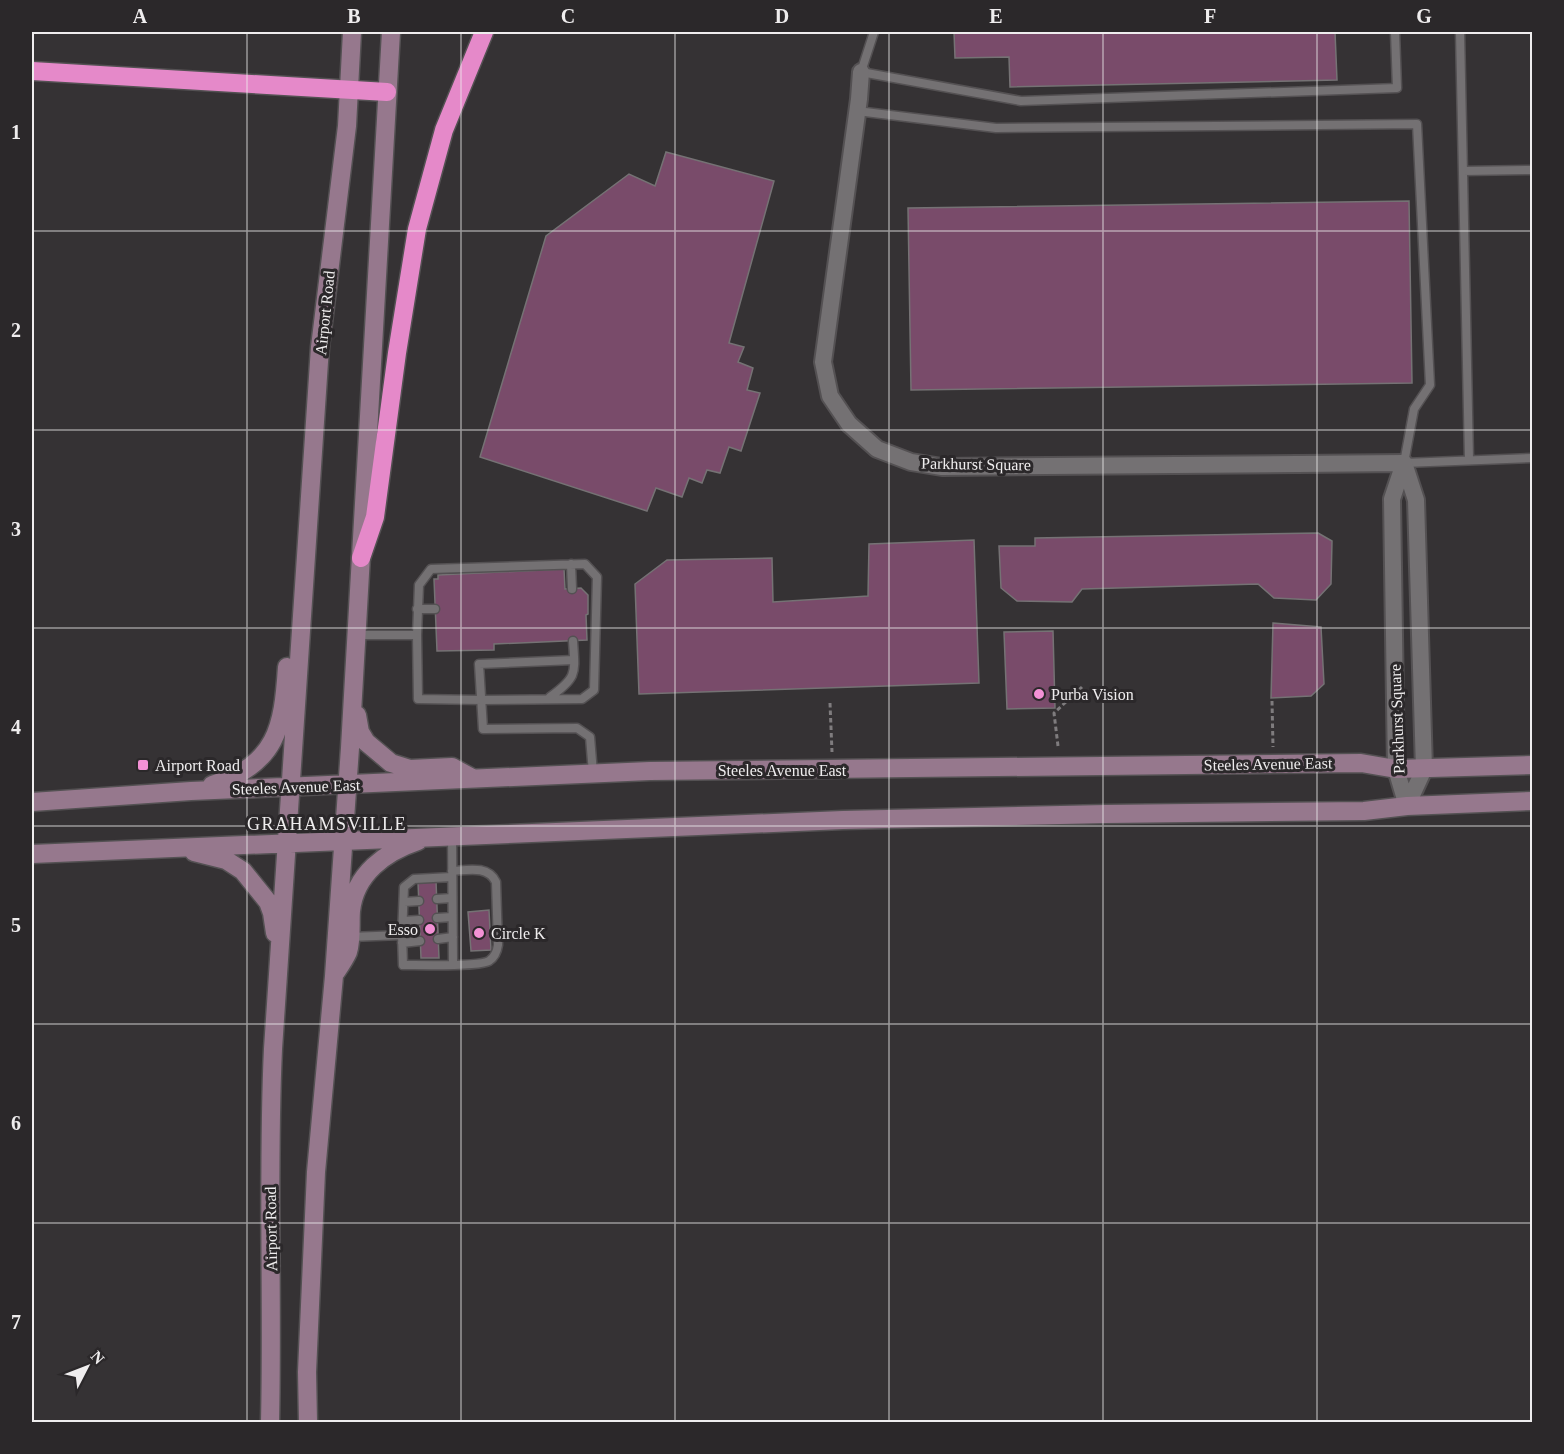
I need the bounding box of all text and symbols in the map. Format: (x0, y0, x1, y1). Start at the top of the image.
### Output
text: A (133, 5, 148, 27)
text: B (347, 5, 361, 27)
text: C (561, 5, 575, 27)
text: D (775, 5, 789, 27)
text: E (989, 5, 1003, 27)
text: F (1204, 5, 1216, 27)
text: G (1416, 5, 1432, 27)
text: 1 (11, 121, 21, 143)
street label: Airport Road (312, 270, 339, 356)
text: 2 (11, 319, 21, 341)
street label: Parkhurst Square (921, 455, 1031, 474)
text: 3 (11, 518, 21, 540)
street label: Parkhurst Square (1387, 664, 1408, 774)
place label: Purba Vision (1051, 686, 1134, 703)
marker: Purba Vision (1032, 687, 1046, 701)
text: 4 (11, 716, 21, 738)
street label: Steeles Avenue East (1204, 754, 1333, 774)
place label: Airport Road (155, 757, 240, 775)
marker: Airport Road (136, 758, 150, 772)
street label: Steeles Avenue East (718, 762, 847, 779)
street label: Steeles Avenue East (231, 776, 361, 798)
district label: GRAHAMSVILLE (247, 814, 407, 834)
text: 5 (11, 914, 21, 936)
place label: Esso (388, 921, 418, 938)
marker: Esso (423, 922, 437, 936)
place label: Circle K (491, 925, 546, 942)
marker: Circle K (472, 926, 486, 940)
text: 6 (11, 1112, 21, 1134)
street label: Airport Road (262, 1186, 281, 1272)
text: 7 (11, 1311, 21, 1333)
north arrow (57, 1337, 117, 1397)
text: N (88, 1347, 108, 1368)

